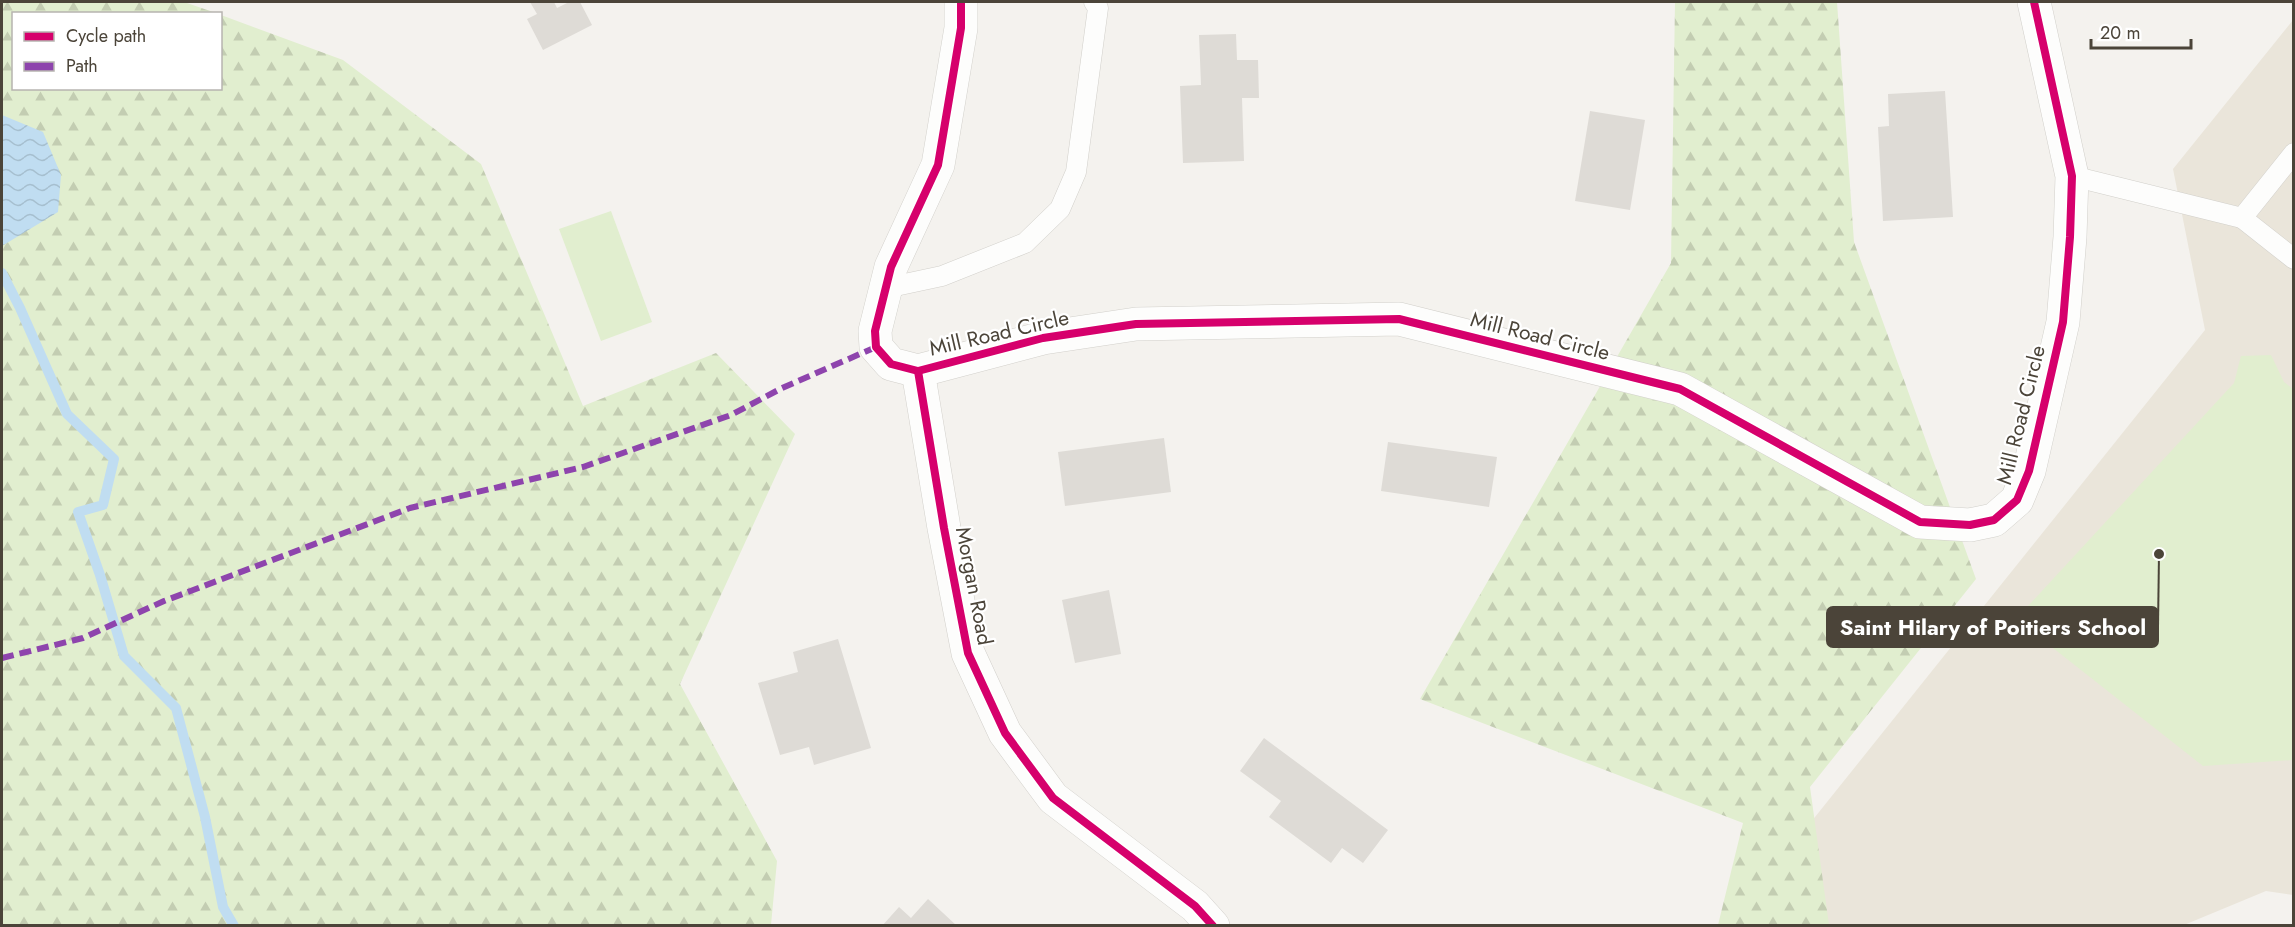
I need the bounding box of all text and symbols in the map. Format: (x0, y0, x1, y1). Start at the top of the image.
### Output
legend (12, 12, 222, 90)
scale bar (2091, 12, 2192, 50)
text: 20 m (2100, 20, 2140, 46)
text: Cycle path (66, 23, 146, 49)
text: Path (66, 53, 98, 79)
street label: Mill Road Circle (926, 302, 1072, 364)
street label: Mill Road Circle (1467, 304, 1613, 368)
street label: Mill Road Circle (1989, 342, 2053, 488)
street label: Morgan Road (948, 524, 1000, 648)
callout: Saint Hilary of Poitiers School (1827, 607, 2158, 647)
text: Saint Hilary of Poitiers School (1840, 611, 2146, 643)

